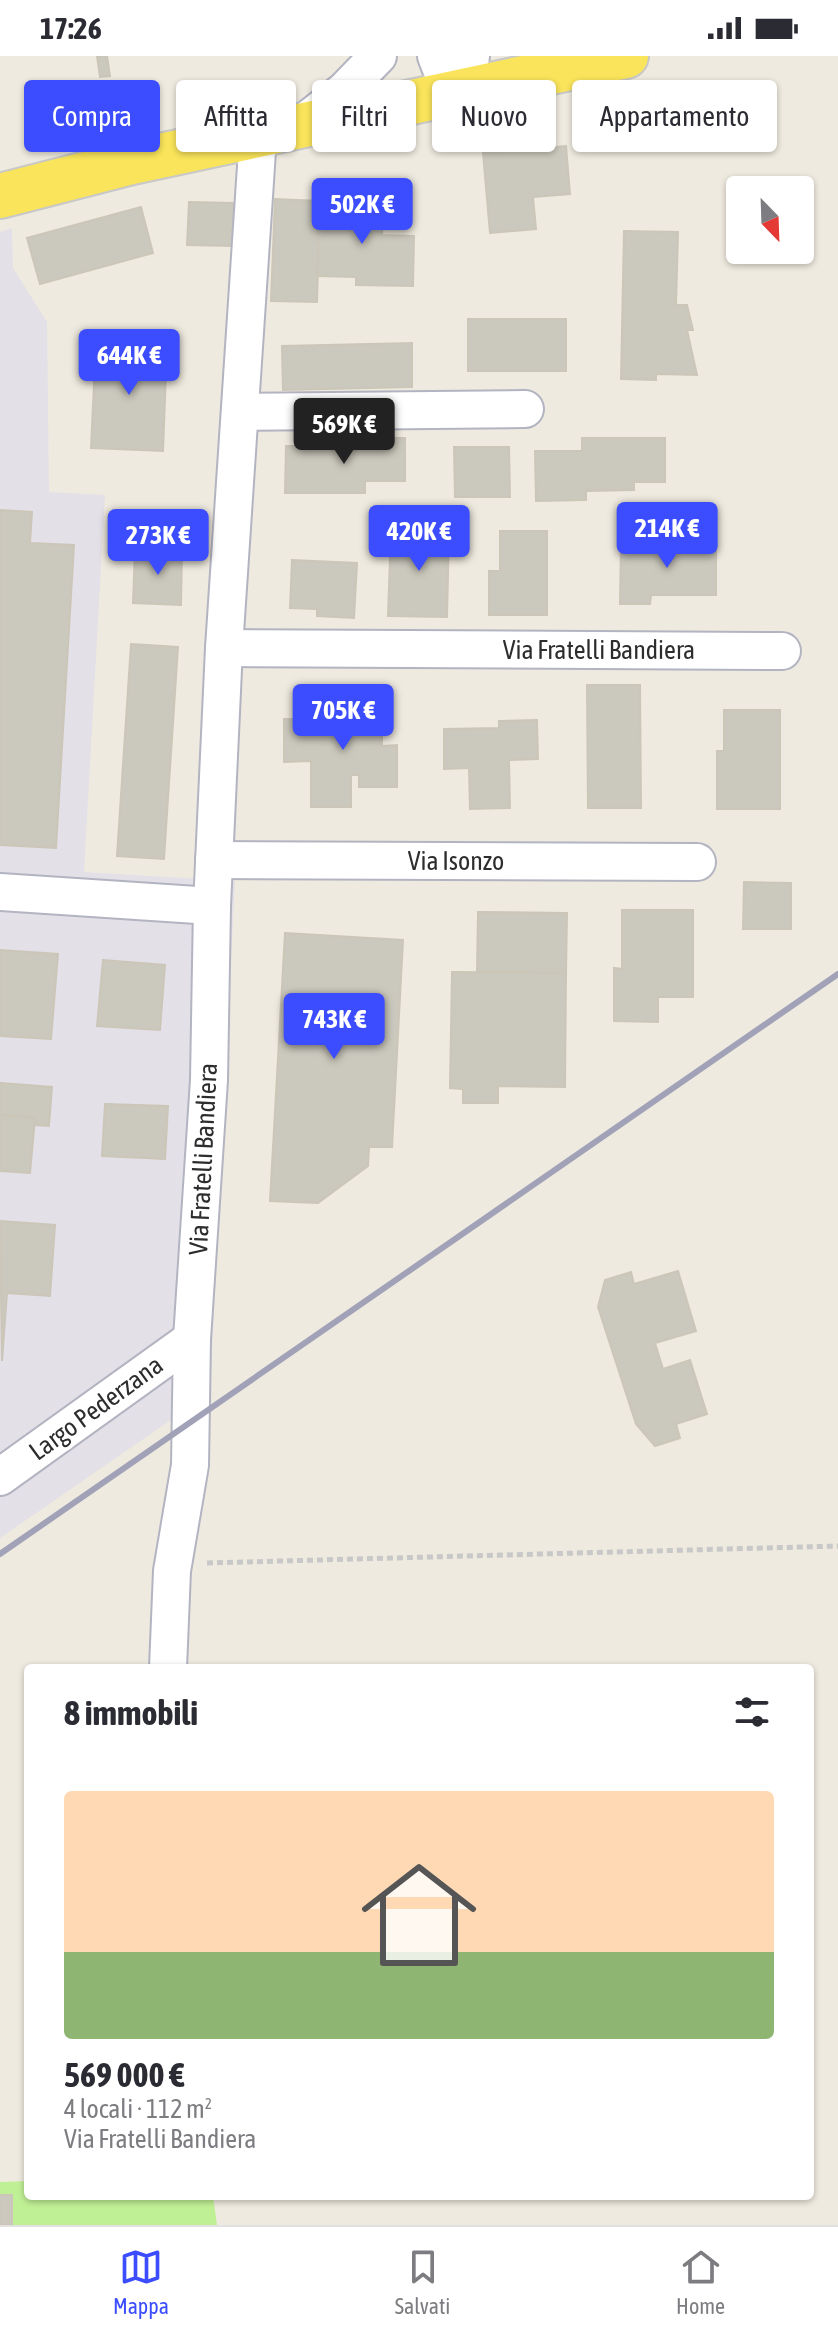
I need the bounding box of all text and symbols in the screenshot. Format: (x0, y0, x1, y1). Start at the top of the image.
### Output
text: 17:26 (40, 11, 102, 45)
chip: Compra (24, 80, 160, 152)
chip: Affitta (176, 80, 296, 152)
chip: Filtri (312, 80, 416, 152)
chip: Nuovo (432, 80, 556, 152)
chip: Appartamento (572, 80, 777, 152)
north arrow (726, 176, 814, 264)
map controls (726, 176, 814, 264)
pin: 502K € (297, 178, 427, 246)
text: 502K € (330, 189, 394, 219)
pin: 644K € (64, 329, 194, 397)
text: 644K € (97, 340, 161, 370)
pin: 569K € (279, 398, 409, 466)
text: 569K € (312, 409, 376, 439)
pin: 214K € (602, 502, 732, 570)
pin: 420K € (354, 505, 484, 573)
pin: 273K € (93, 509, 223, 577)
text: 214K € (635, 513, 699, 543)
text: 420K € (387, 516, 451, 546)
text: 273K € (126, 520, 190, 550)
street label: Via Fratelli Bandiera (503, 635, 695, 665)
pin: 705K € (278, 684, 408, 752)
text: 705K € (311, 695, 375, 725)
street label: Via Isonzo (408, 846, 504, 876)
pin: 743K € (269, 993, 399, 1061)
text: 743K € (302, 1004, 366, 1034)
street label: Via Fratelli Bandiera (183, 1062, 223, 1256)
street label: Largo Pederzana (23, 1350, 169, 1466)
icon: filters (730, 1690, 774, 1734)
text: 8 immobili (64, 1693, 198, 1732)
icon: home (347, 1843, 491, 1987)
text: 569 000 € (64, 2055, 185, 2094)
text: 4 locali · 112 m² (64, 2094, 212, 2124)
text: Via Fratelli Bandiera (64, 2124, 256, 2154)
tab: Mappa (113, 2245, 169, 2319)
tab: Salvati (395, 2245, 450, 2319)
tab: Home (676, 2245, 725, 2319)

